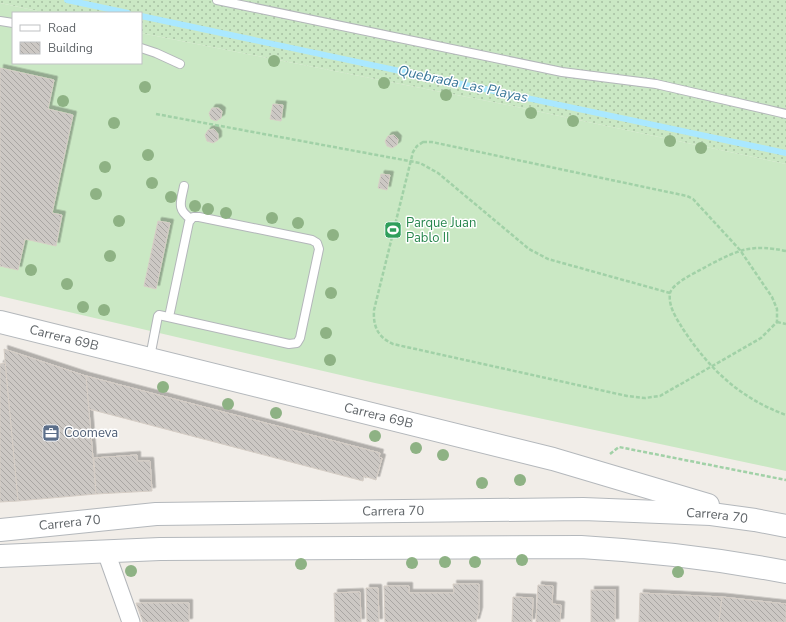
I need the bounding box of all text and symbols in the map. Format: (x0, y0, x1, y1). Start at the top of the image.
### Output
legend (12, 12, 142, 64)
text: Road (48, 20, 76, 36)
text: Building (48, 40, 93, 56)
water label: Quebrada Las Playas (396, 61, 530, 107)
place label: Parque Juan Pablo II (406, 214, 476, 247)
sports icon: Parque Juan Pablo II (383, 220, 403, 240)
street label: Carrera 69B (28, 321, 101, 355)
street label: Carrera 69B (342, 399, 415, 433)
office icon: Coomeva (41, 423, 61, 443)
place label: Coomeva (64, 424, 118, 442)
street label: Carrera 70 (362, 502, 424, 521)
street label: Carrera 70 (686, 504, 749, 528)
street label: Carrera 70 (38, 511, 102, 535)

